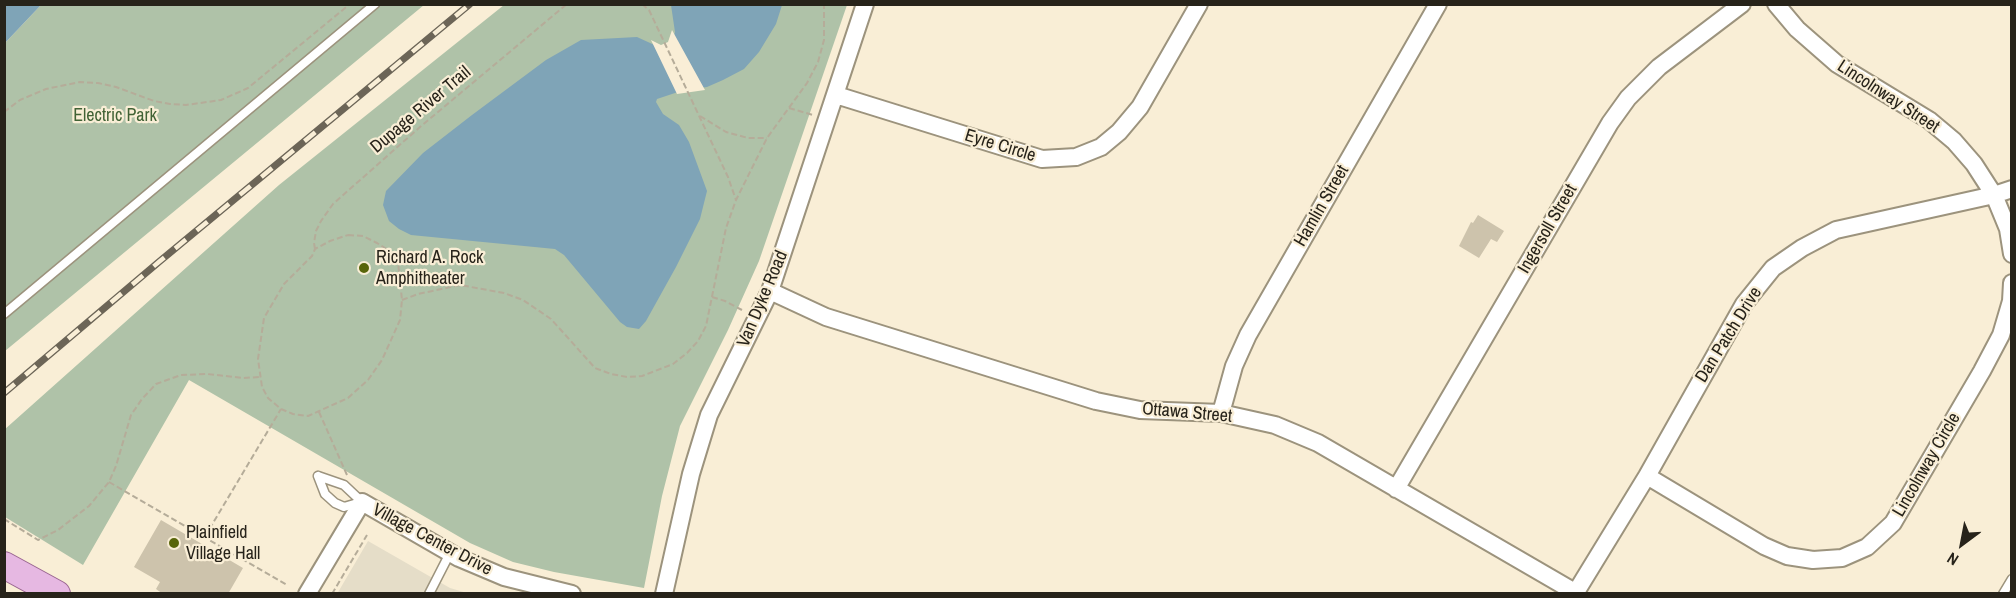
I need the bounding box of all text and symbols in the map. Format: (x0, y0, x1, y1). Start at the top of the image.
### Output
street label: Lincolnway Street (1833, 56, 1943, 138)
street label: Dupage River Trail (367, 62, 475, 158)
park label: Electric Park (73, 105, 157, 127)
street label: Eyre Circle (962, 125, 1038, 167)
street label: Hamlin Street (1290, 162, 1354, 250)
street label: Ingersoll Street (1514, 181, 1582, 277)
place label: Richard A. Rock Amphitheater (376, 247, 483, 290)
street label: Van Dyke Road (733, 248, 793, 350)
marker: Richard A. Rock Amphitheater (357, 261, 371, 275)
street label: Dan Patch Drive (1691, 283, 1767, 387)
street label: Ottawa Street (1141, 398, 1233, 428)
street label: Lincolnway Circle (1889, 409, 1965, 521)
street label: Village Center Drive (368, 499, 496, 581)
north arrow (1932, 514, 1992, 574)
place label: Plainfield Village Hall (186, 522, 260, 564)
marker: Plainfield Village Hall (167, 536, 181, 550)
text: N (1943, 547, 1962, 571)

